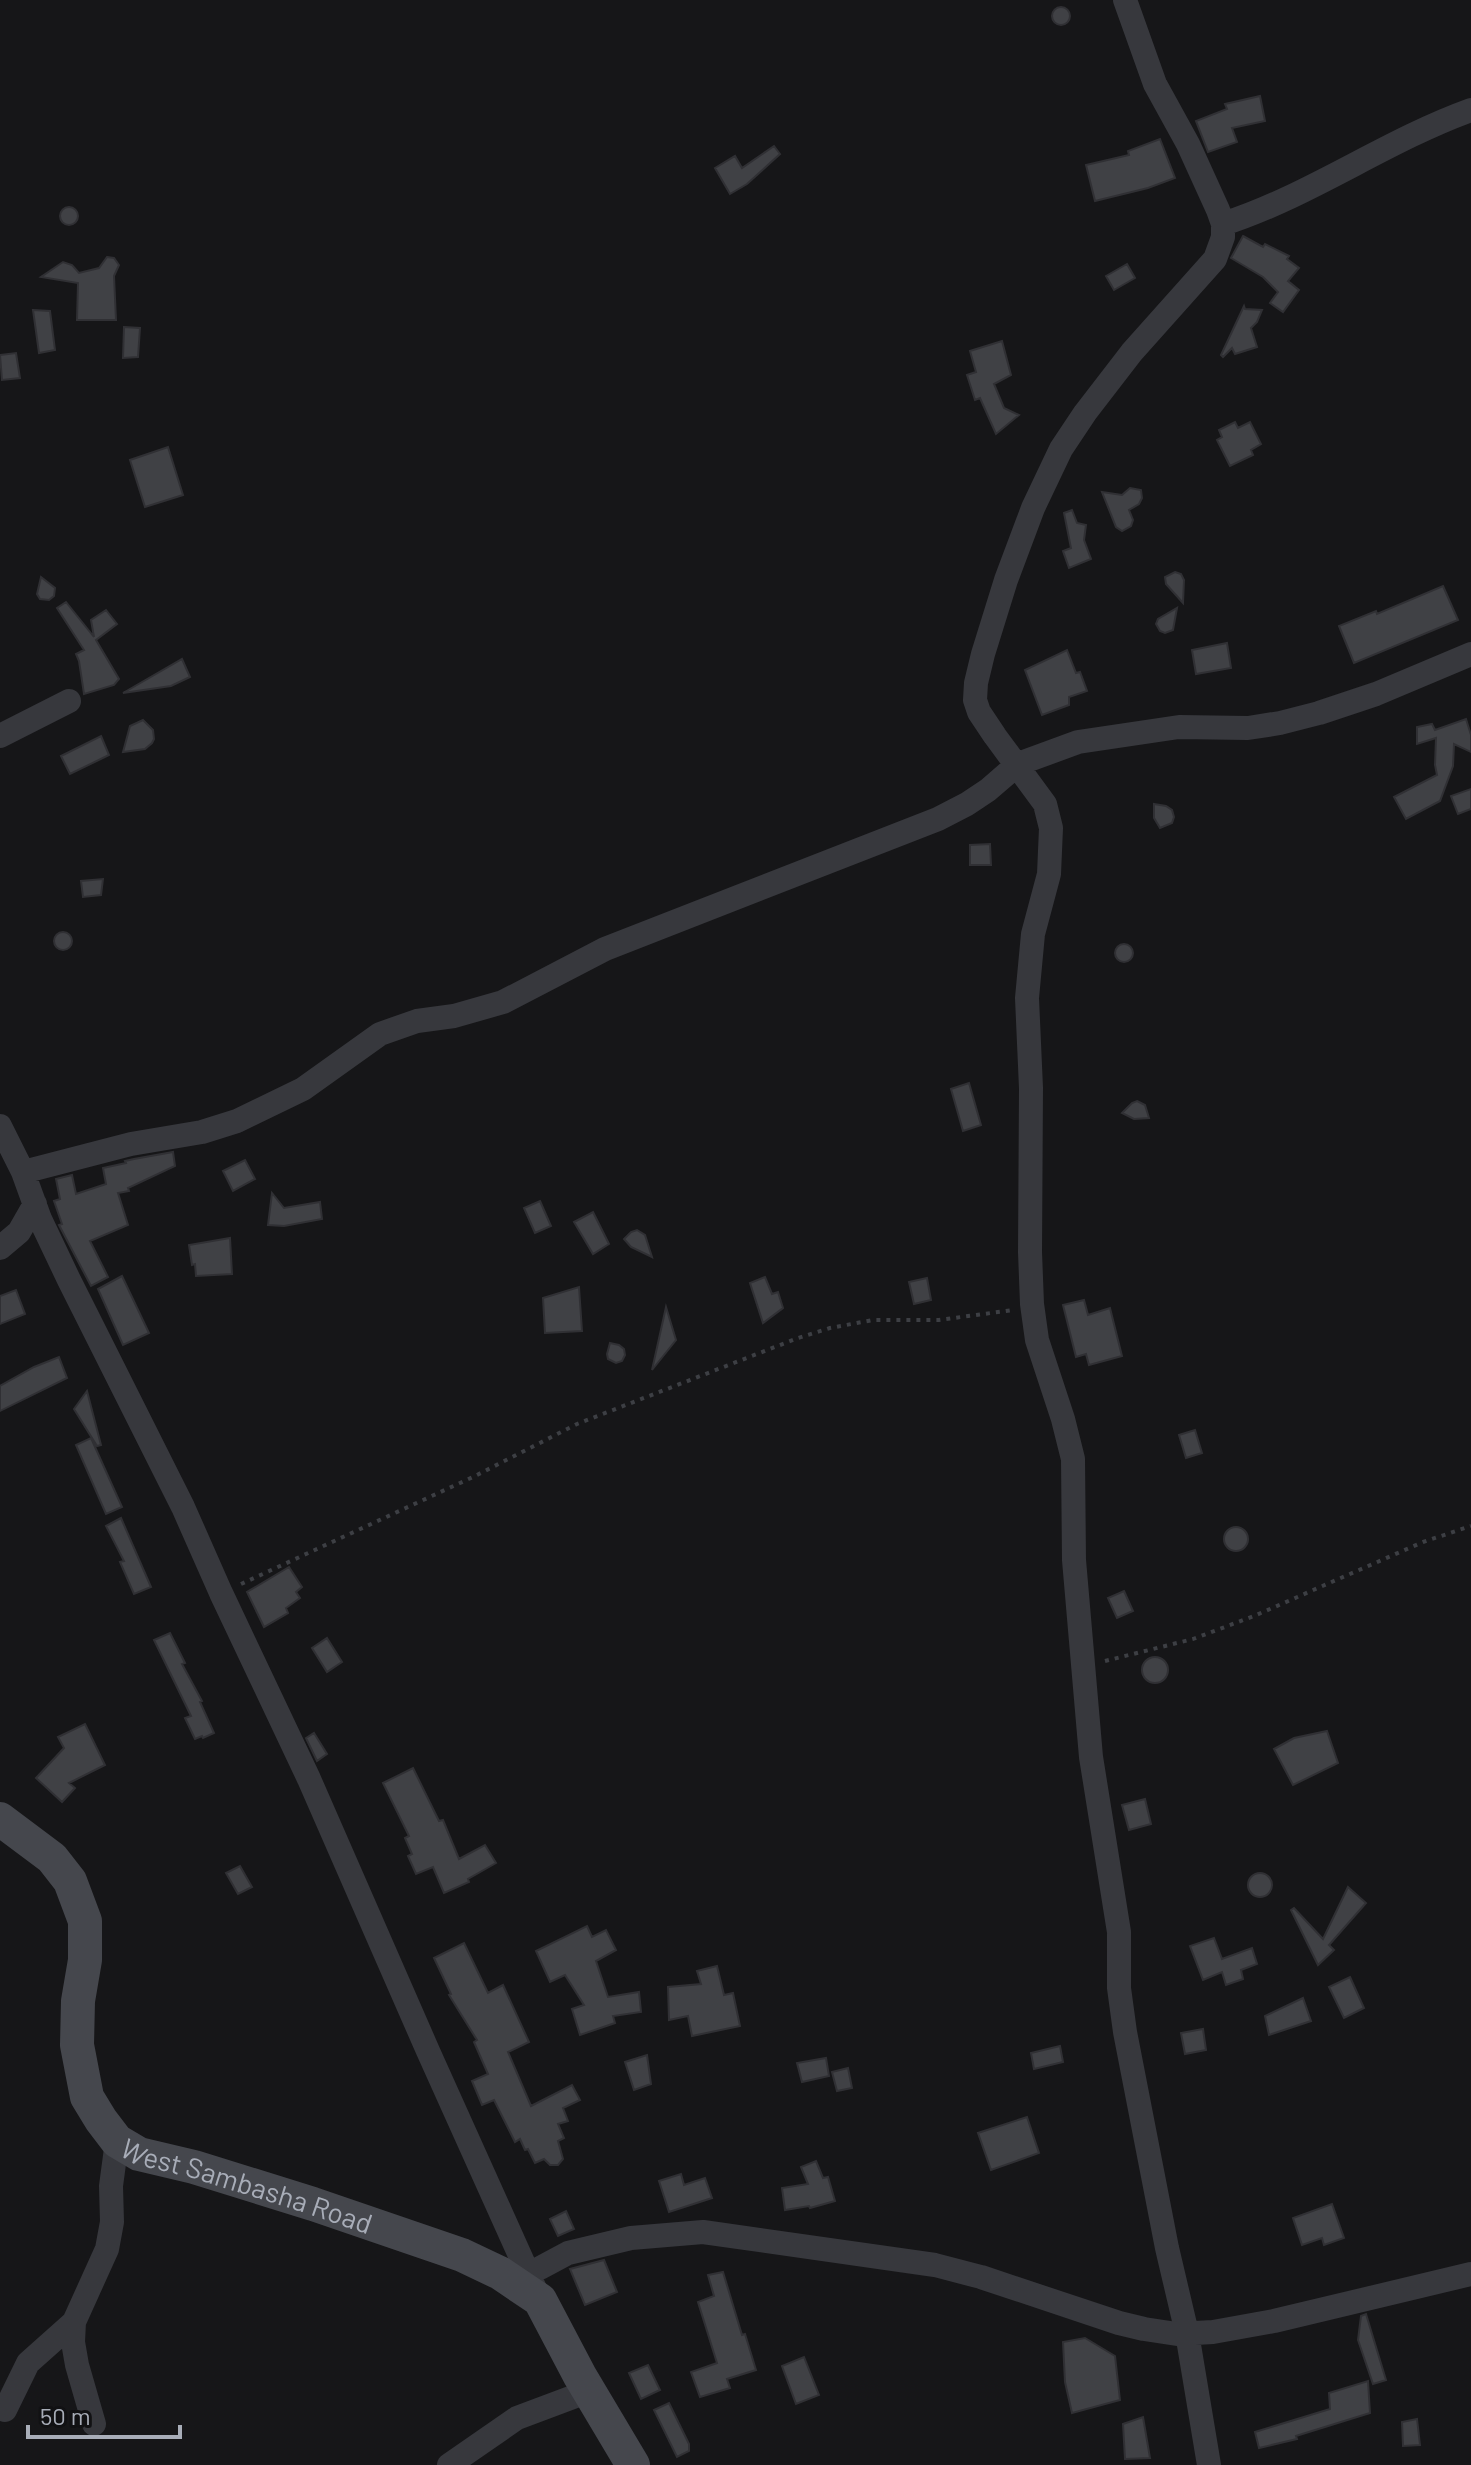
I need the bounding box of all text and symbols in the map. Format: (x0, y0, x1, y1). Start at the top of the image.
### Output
street label: West Sambasha Road (115, 2130, 377, 2240)
scale bar (28, 2389, 180, 2439)
text: 50 m (40, 2401, 91, 2430)

